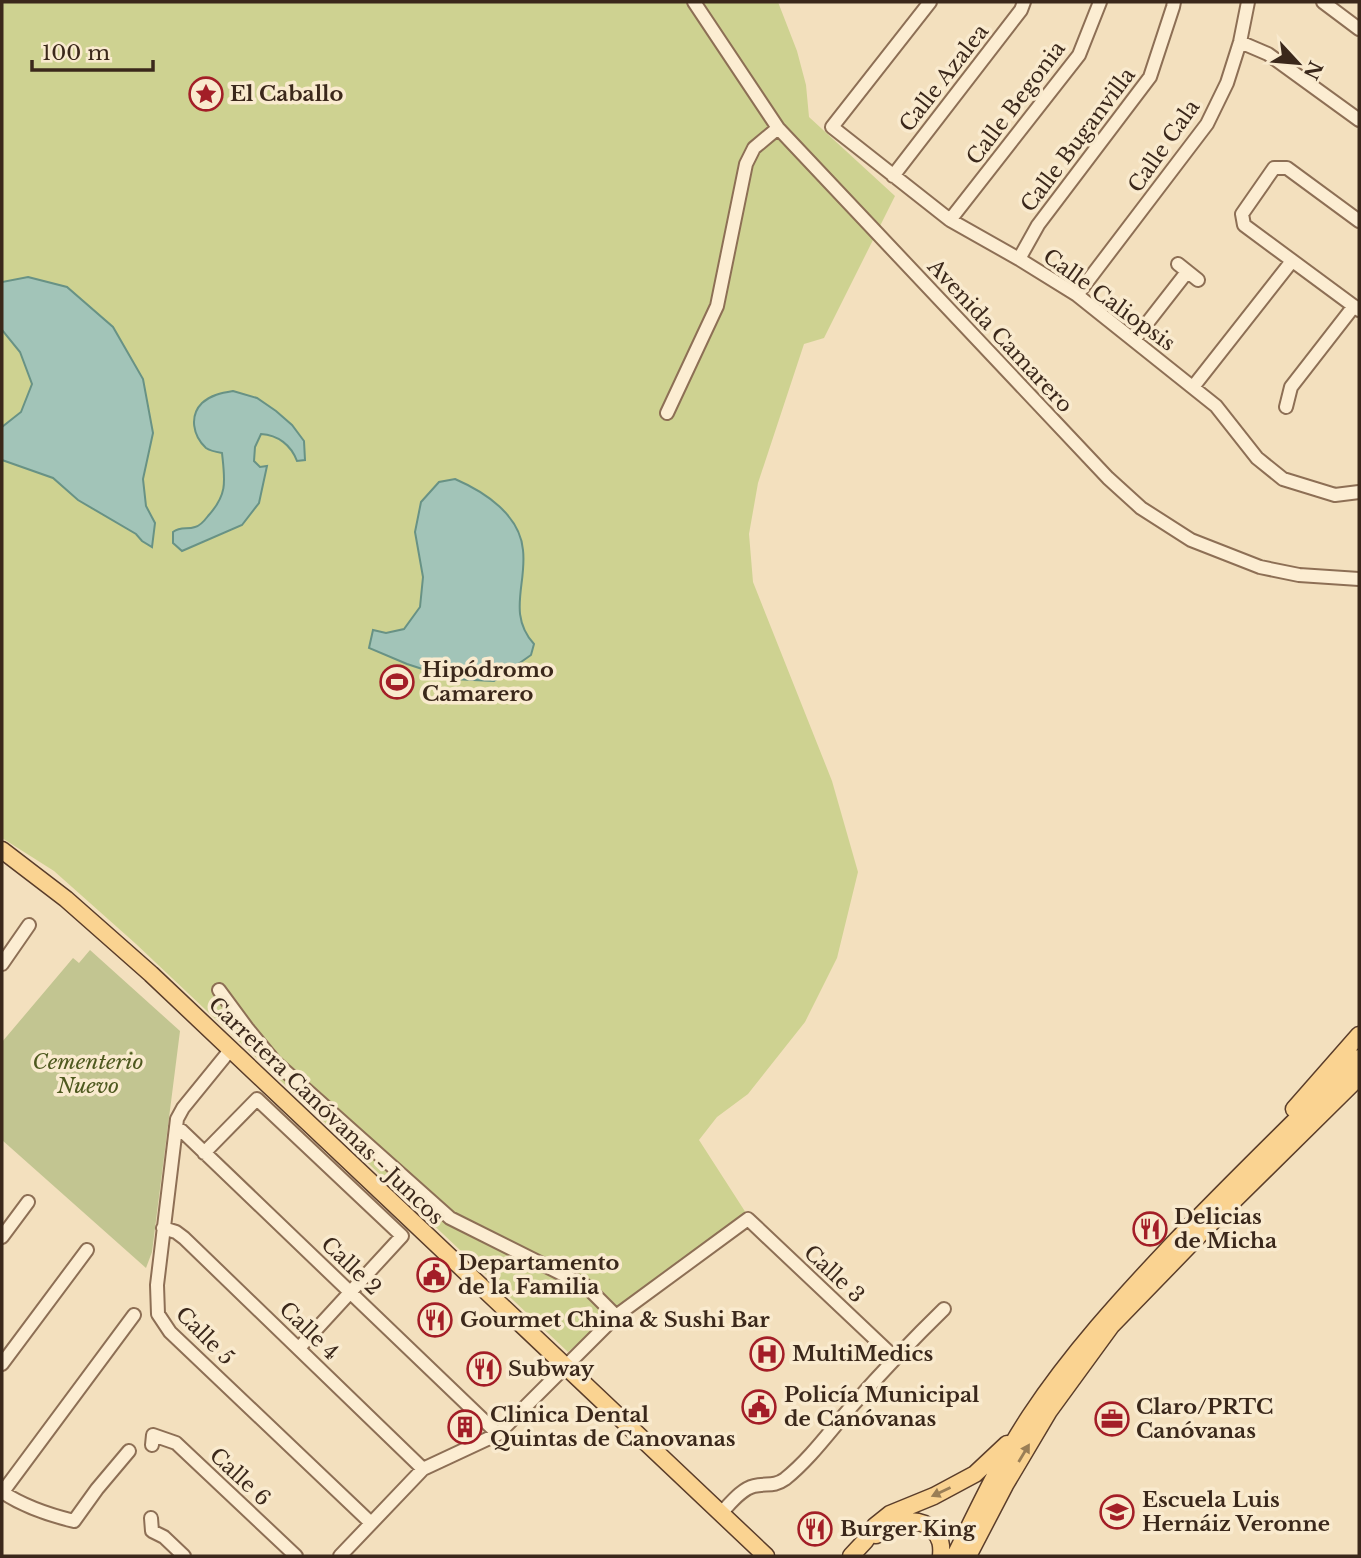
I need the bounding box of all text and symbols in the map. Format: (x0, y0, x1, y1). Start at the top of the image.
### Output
street label: Calle Azalea (894, 19, 994, 137)
scale bar (32, 28, 152, 72)
north arrow (1263, 28, 1333, 98)
street label: Calle Begonia (961, 36, 1071, 170)
text: 100 m (42, 40, 110, 66)
text: N (1299, 57, 1327, 83)
street label: Calle Buganvilla (1015, 62, 1141, 217)
place icon: El Caballo (187, 75, 225, 113)
place label: El Caballo (230, 81, 344, 107)
street label: Calle Cala (1123, 94, 1206, 197)
street label: Calle Caliopsis (1038, 243, 1180, 357)
street label: Avenida Camarero (921, 253, 1078, 418)
place label: Hipódromo Camarero (422, 657, 554, 707)
sports icon: Hipódromo Camarero (378, 663, 416, 701)
street label: Carretera Canóvanas - Juncos (203, 992, 449, 1230)
park label: Cementerio Nuevo (33, 1049, 144, 1099)
place label: Delicias de Micha (1174, 1204, 1277, 1254)
restaurant icon: Delicias de Micha (1131, 1210, 1169, 1248)
street label: Calle 2 (316, 1231, 386, 1301)
street label: Calle 3 (798, 1240, 870, 1308)
place label: Departamento de la Familia (458, 1250, 620, 1300)
public building icon: Departamento de la Familia (415, 1256, 453, 1294)
street label: Calle 4 (274, 1296, 344, 1366)
street label: Calle 5 (170, 1301, 240, 1371)
restaurant icon: Gourmet China & Sushi Bar (416, 1301, 454, 1339)
place label: Gourmet China & Sushi Bar (460, 1307, 770, 1333)
hospital icon: MultiMedics (748, 1335, 786, 1373)
place label: MultiMedics (792, 1341, 933, 1367)
restaurant icon: Subway (465, 1350, 503, 1388)
place label: Subway (508, 1356, 594, 1382)
place label: Policía Municipal de Canóvanas (784, 1382, 980, 1432)
public building icon: Policía Municipal de Canóvanas (740, 1388, 778, 1426)
place label: Claro/PRTC Canóvanas (1136, 1394, 1273, 1444)
office icon: Claro/PRTC Canóvanas (1093, 1400, 1131, 1438)
place label: Clinica Dental Quintas de Canovanas (490, 1402, 736, 1452)
building icon: Clinica Dental Quintas de Canovanas (446, 1408, 484, 1446)
street label: Calle 6 (204, 1442, 276, 1512)
one-way arrow (1017, 1444, 1030, 1463)
one-way arrow (931, 1487, 952, 1498)
place label: Escuela Luis Hernáiz Veronne (1142, 1487, 1330, 1537)
school or university icon: Escuela Luis Hernáiz Veronne (1098, 1493, 1136, 1531)
restaurant icon: Burger King (796, 1510, 834, 1548)
place label: Burger King (840, 1516, 977, 1542)

